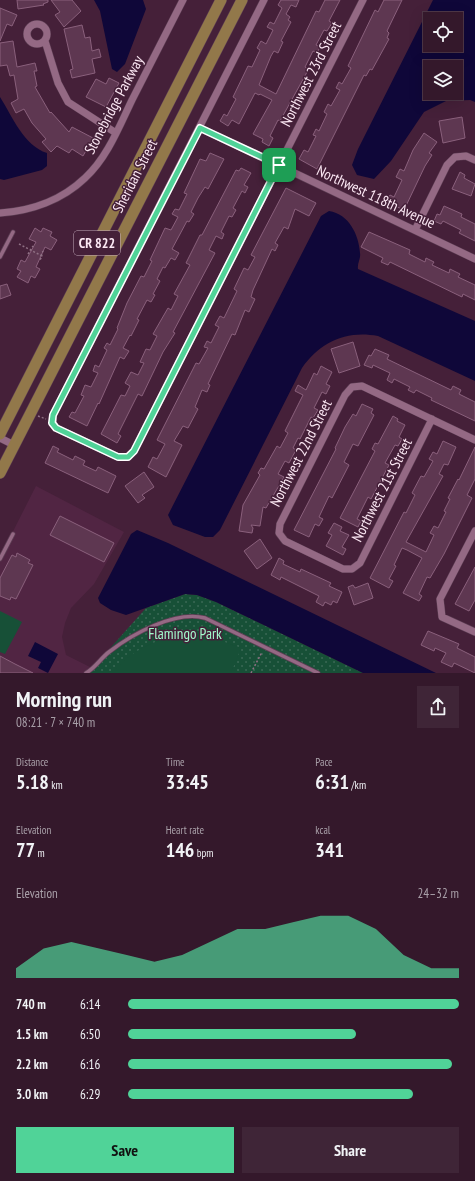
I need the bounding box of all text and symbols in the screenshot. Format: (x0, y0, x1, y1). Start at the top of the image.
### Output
map controls (423, 12, 463, 100)
button: locate (423, 12, 463, 52)
street label: Northwest 23rd Street (276, 18, 345, 129)
street label: Stonebridge Parkway (80, 52, 148, 157)
button: layers (423, 60, 463, 100)
street label: Sheridan Street (108, 136, 161, 216)
pin (262, 148, 296, 182)
icon: arrive (268, 154, 290, 176)
street label: Northwest 118th Avenue (314, 161, 439, 232)
road number: CR 822 (74, 231, 120, 255)
street label: Northwest 22nd Street (265, 396, 336, 510)
street label: Northwest 21st Street (347, 435, 416, 545)
park label: Flamingo Park (148, 624, 222, 643)
text: Morning run (16, 685, 112, 713)
button: share (417, 686, 459, 728)
text: 08:21 · 7 × 740 m (16, 714, 95, 731)
text: Distance (16, 755, 48, 769)
text: Time (166, 755, 185, 769)
text: Pace (315, 755, 333, 769)
text: 5.18 (16, 769, 49, 795)
text: 33:45 (166, 769, 209, 795)
text: 6:31 (315, 769, 349, 795)
text: km (49, 778, 63, 792)
text: /km (349, 778, 366, 792)
text: Elevation (16, 823, 51, 837)
text: Heart rate (166, 823, 204, 837)
text: kcal (315, 823, 330, 837)
text: 77 (16, 837, 35, 863)
text: 146 (166, 837, 194, 863)
text: 341 (315, 837, 344, 863)
text: m (35, 846, 45, 860)
text: bpm (194, 846, 213, 860)
text: Elevation (16, 885, 58, 902)
text: 24–32 m (417, 885, 459, 902)
text: 740 m (16, 996, 46, 1013)
text: 6:14 (80, 996, 100, 1013)
text: 1.5 km (16, 1026, 48, 1043)
text: 6:50 (80, 1026, 100, 1043)
text: 2.2 km (16, 1056, 48, 1073)
text: 6:16 (80, 1056, 100, 1073)
text: 3.0 km (16, 1086, 48, 1103)
text: 6:29 (80, 1086, 100, 1103)
button: Save (16, 1127, 234, 1173)
button: Share (242, 1127, 459, 1173)

